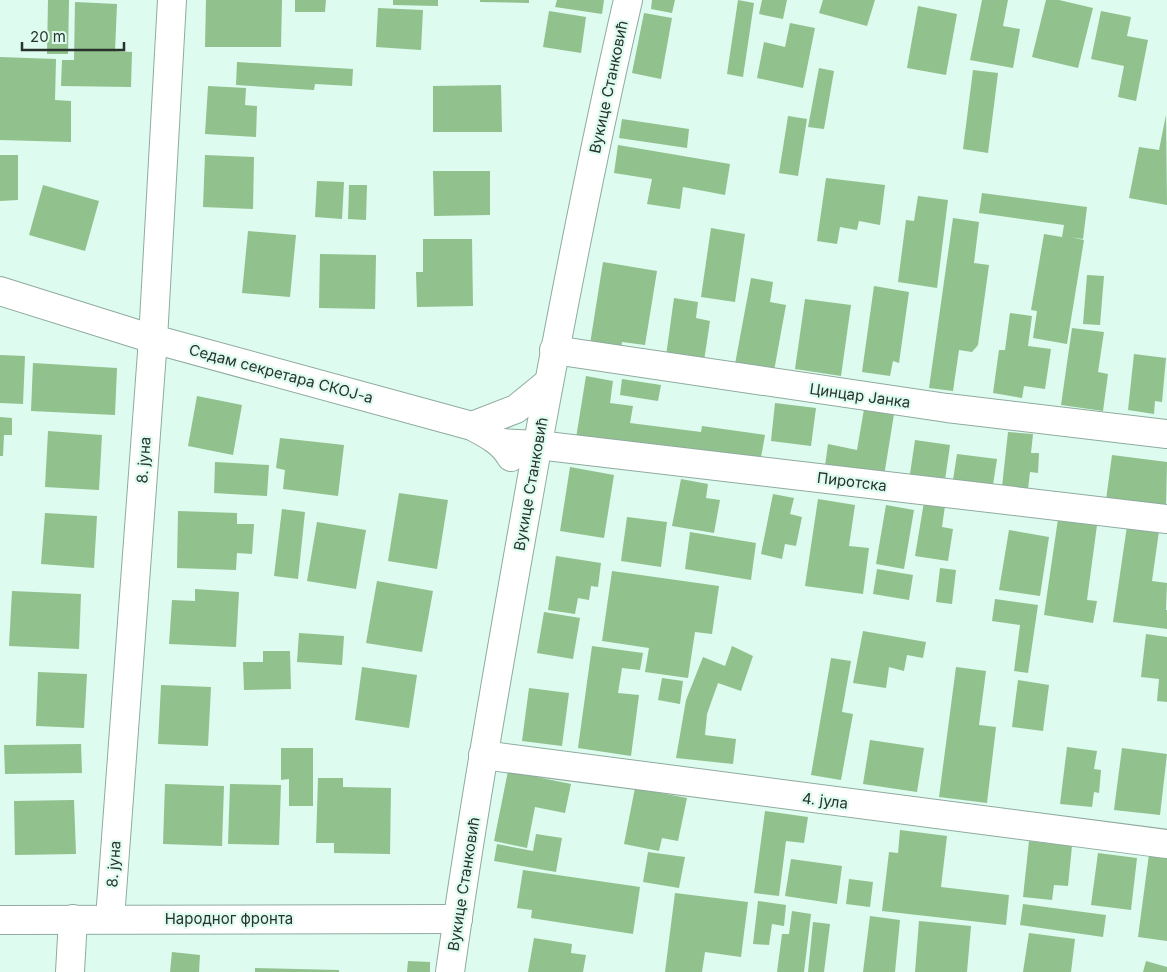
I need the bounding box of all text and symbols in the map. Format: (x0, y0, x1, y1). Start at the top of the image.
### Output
street label: Вукице Станковић (585, 19, 632, 155)
scale bar (22, 20, 125, 52)
text: 20 m (30, 27, 66, 46)
street label: Седам секретара СКОЈ-а (187, 340, 375, 407)
street label: Цинцар Јанка (808, 379, 912, 412)
street label: Вукице Станковић (509, 416, 552, 552)
street label: 8. јуна (132, 436, 155, 484)
street label: Пиротска (816, 468, 888, 495)
street label: 4. јула (801, 788, 849, 813)
street label: Вукице Станковић (444, 816, 483, 952)
street label: 8. јуна (102, 840, 125, 888)
street label: Народног фронта (165, 909, 293, 928)

